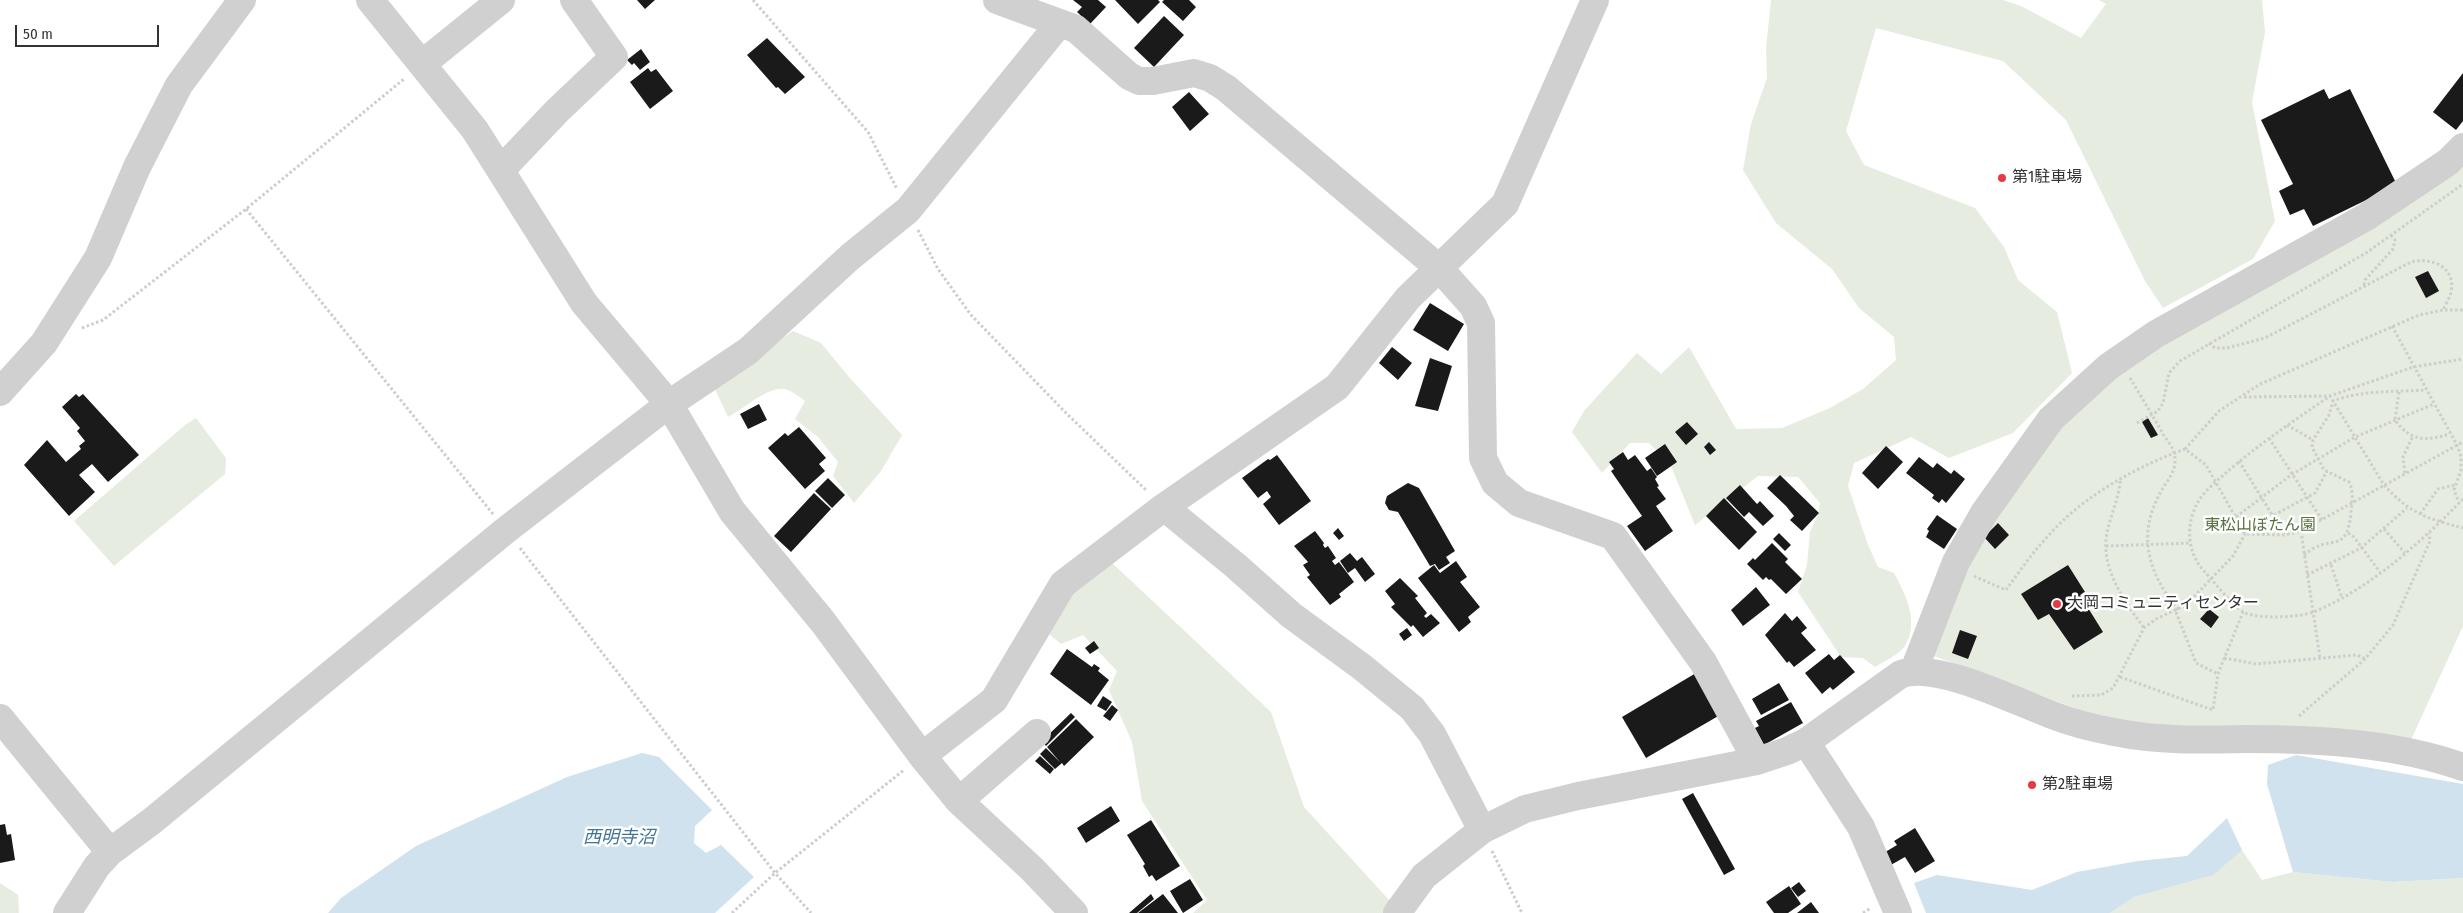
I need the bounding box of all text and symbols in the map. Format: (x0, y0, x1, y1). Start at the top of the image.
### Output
scale bar (18, 15, 161, 47)
text: 50 m (23, 25, 53, 43)
place label: 第1駐車場 (2012, 168, 2082, 188)
marker: 第1駐車場 (1996, 172, 2008, 184)
park label: 東松山ぼたん園 (2204, 516, 2316, 536)
place label: 大岡コミュニティセンター (2067, 594, 2259, 614)
marker: 大岡コミュニティセンター (2051, 598, 2063, 610)
place label: 第2駐車場 (2042, 775, 2113, 795)
marker: 第2駐車場 (2026, 779, 2038, 791)
water label: 西明寺沼 (583, 827, 655, 849)

